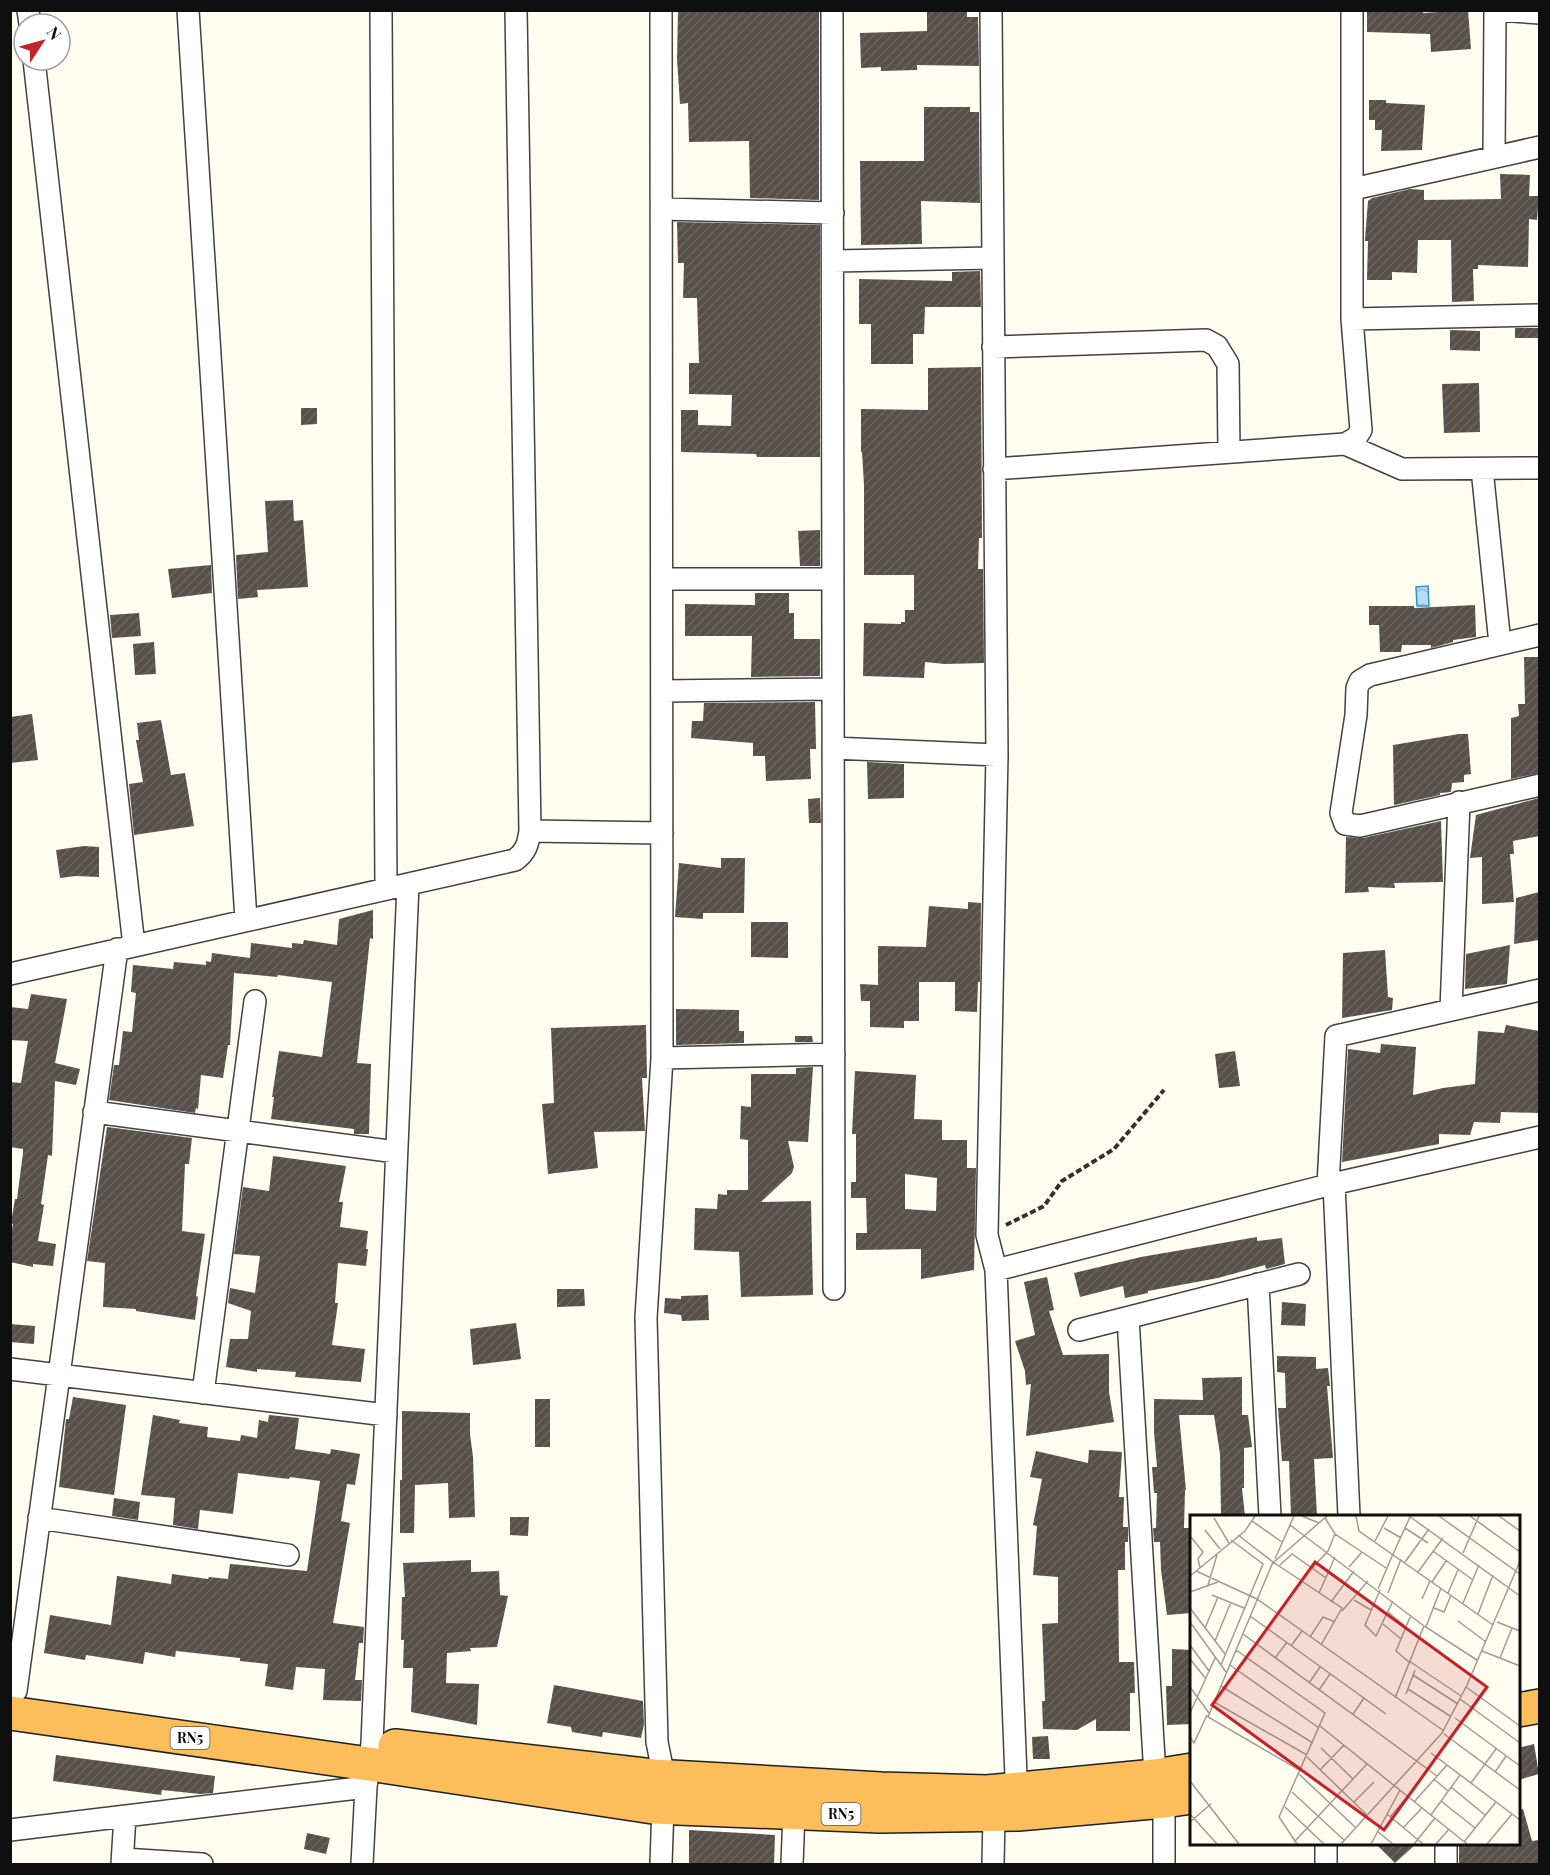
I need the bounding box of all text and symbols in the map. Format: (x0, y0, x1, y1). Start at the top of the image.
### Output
north arrow (12, 12, 72, 72)
text: N (43, 22, 67, 44)
inset map (1190, 1515, 1520, 1845)
road number: RN5 (170, 1727, 210, 1749)
road number: RN5 (822, 1803, 860, 1825)

